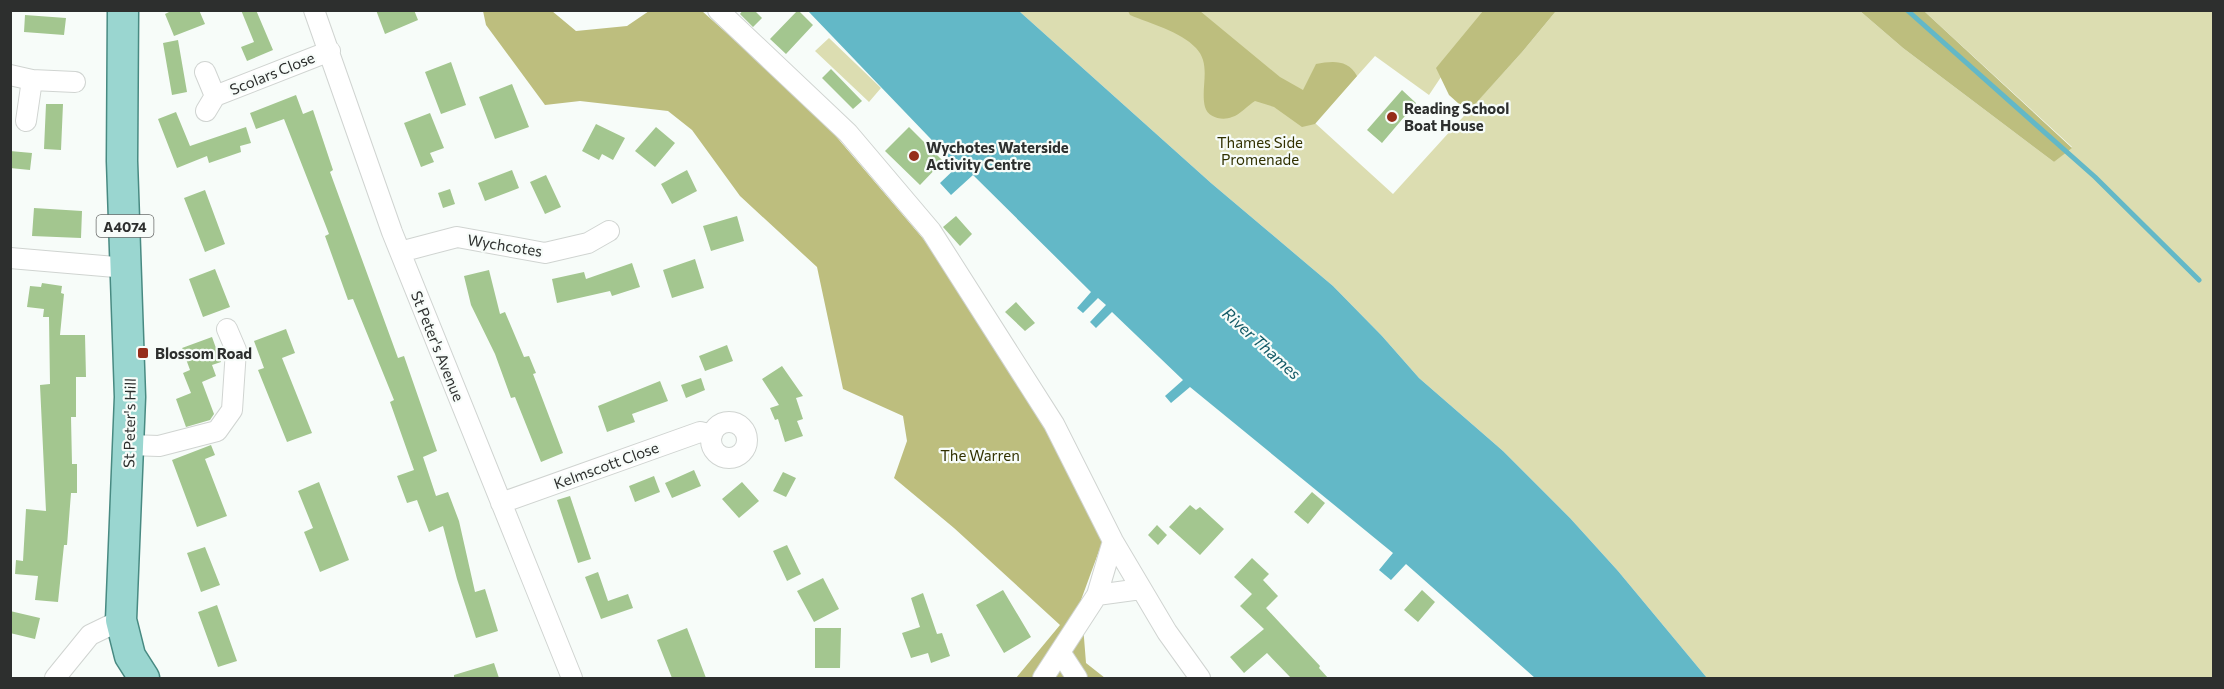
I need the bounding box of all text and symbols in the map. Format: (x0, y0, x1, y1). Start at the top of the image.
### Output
street label: Scolars Close (227, 48, 317, 98)
place label: Reading School Boat House (1404, 99, 1509, 134)
marker: Reading School Boat House (1385, 110, 1399, 124)
park label: Thames Side Promenade (1217, 133, 1303, 168)
place label: Wychotes Waterside Activity Centre (926, 138, 1069, 173)
marker: Wychotes Waterside Activity Centre (907, 149, 921, 163)
road number: A4074 (96, 215, 154, 237)
street label: Wychcotes (466, 230, 544, 260)
street label: St Peter's Avenue (408, 288, 468, 404)
water label: River Thames (1219, 303, 1305, 383)
place label: Blossom Road (155, 344, 252, 362)
marker: Blossom Road (136, 346, 150, 360)
street label: St Peter's Hill (119, 378, 139, 468)
street label: Kelmscott Close (551, 438, 661, 492)
park label: The Warren (940, 446, 1020, 464)

